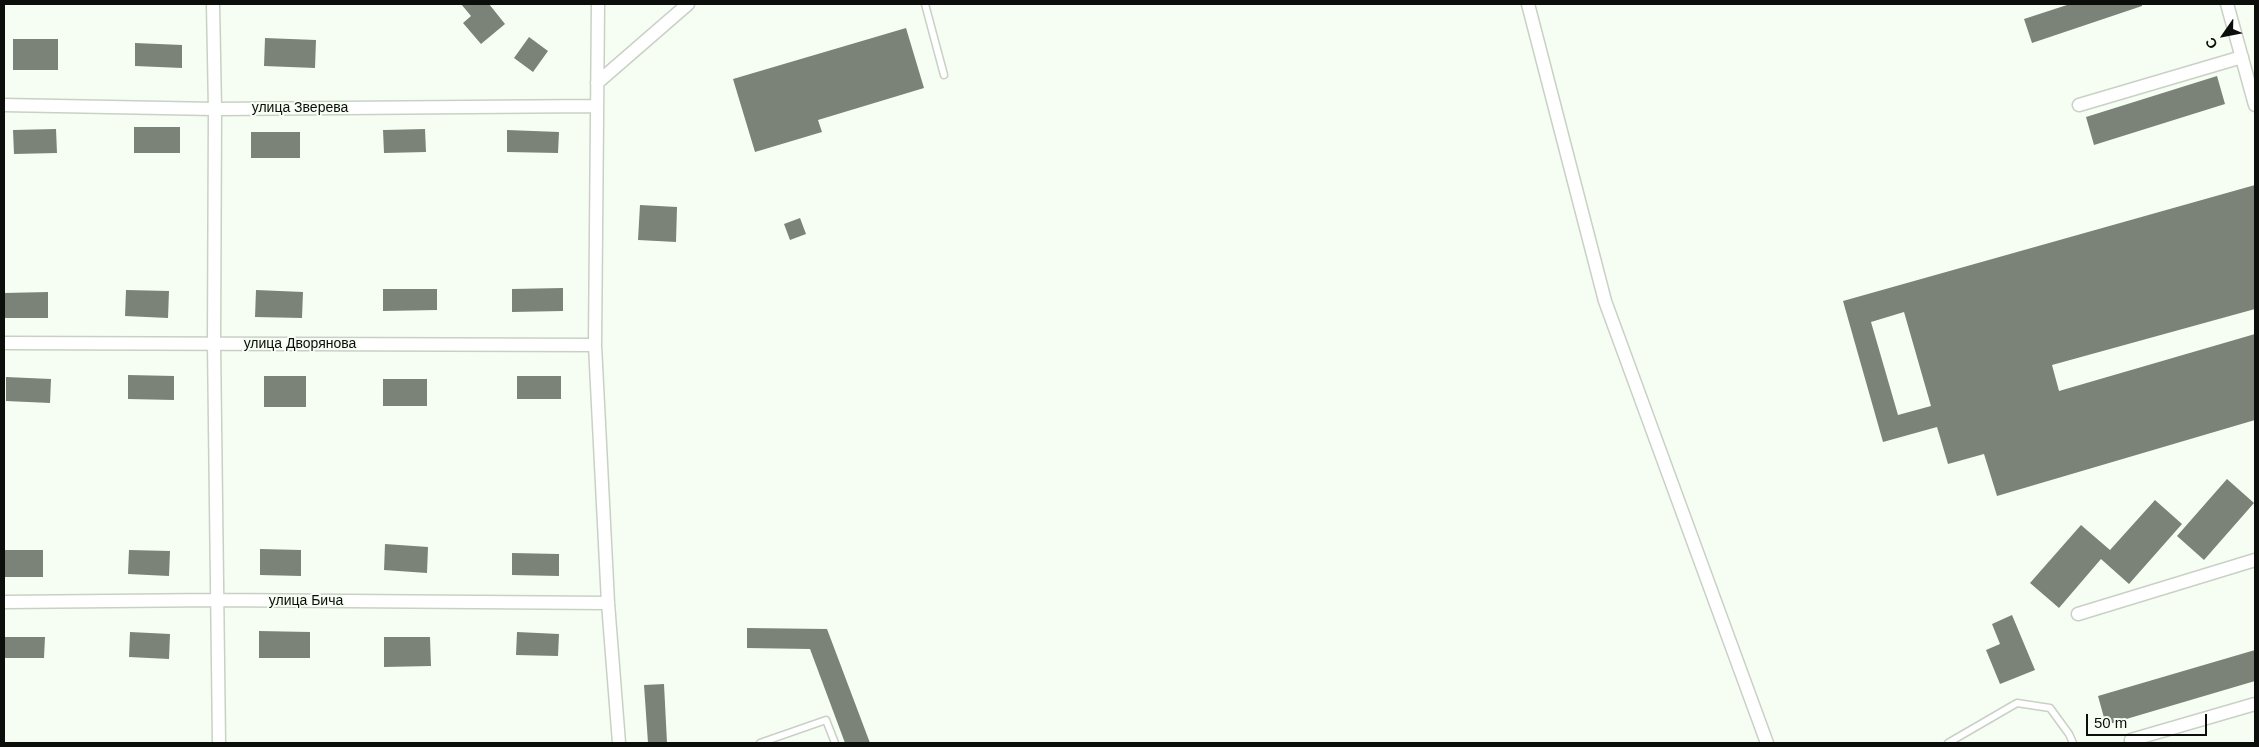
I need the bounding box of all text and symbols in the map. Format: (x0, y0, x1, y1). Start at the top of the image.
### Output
north arrow (2199, 10, 2249, 60)
text: С (2202, 35, 2221, 52)
street label: улица Зверева (252, 100, 348, 116)
street label: улица Дворянова (244, 336, 356, 352)
street label: улица Бича (269, 593, 343, 609)
scale bar (2089, 704, 2210, 736)
text: 50 m (2094, 714, 2127, 731)

